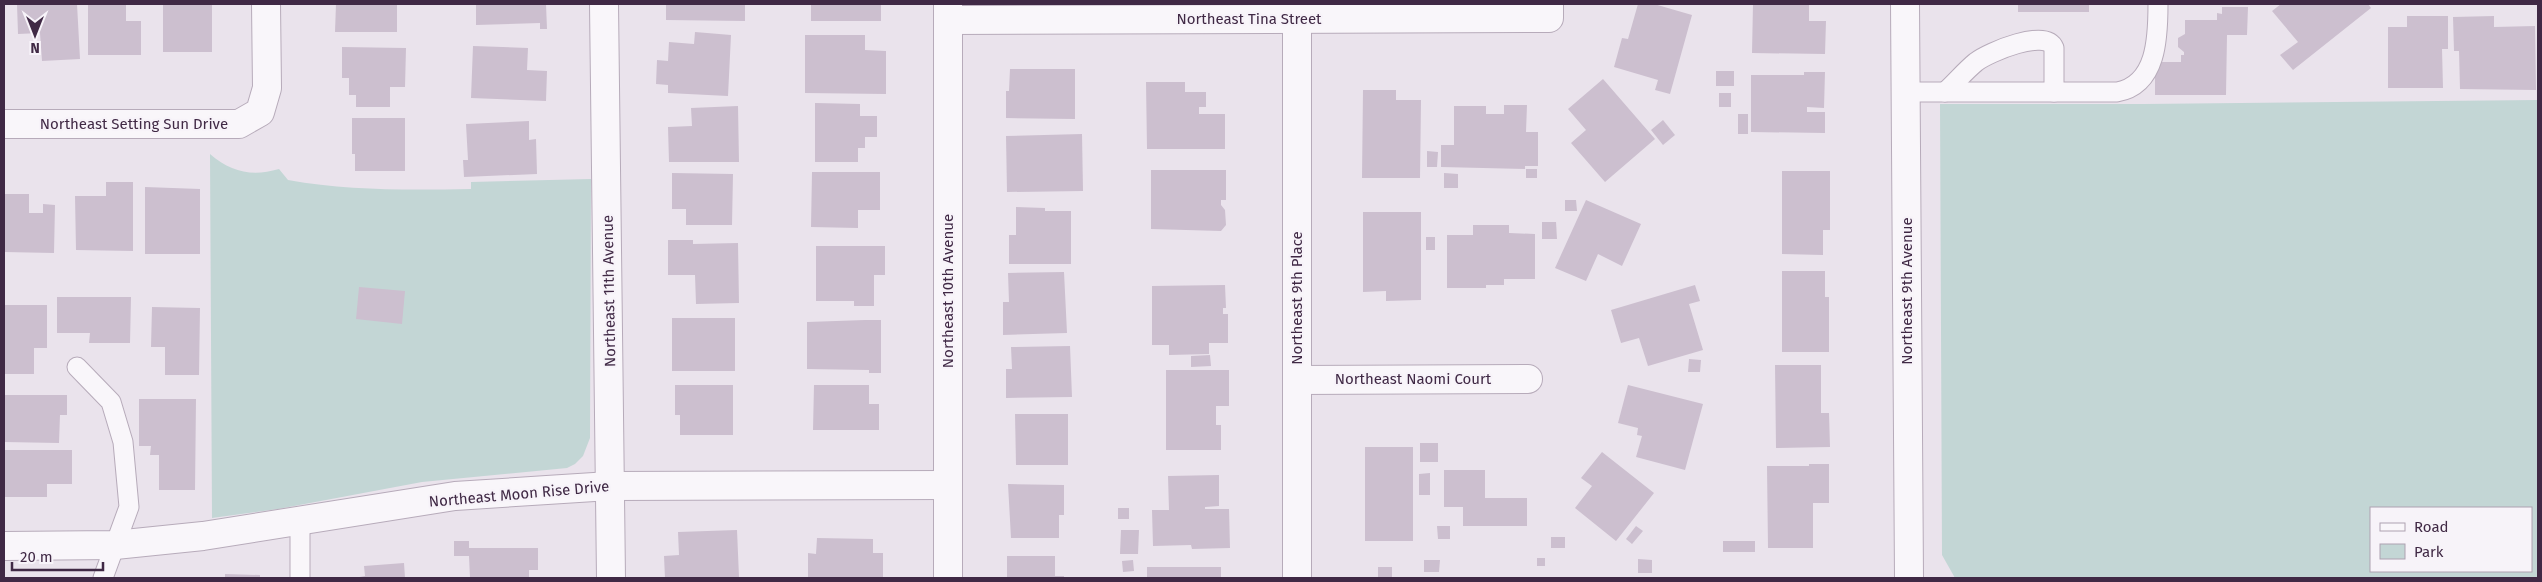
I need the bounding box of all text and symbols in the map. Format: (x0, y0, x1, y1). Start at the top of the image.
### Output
north arrow (10, 10, 60, 60)
street label: Northeast Tina Street (1176, 10, 1322, 28)
text: N (30, 39, 40, 56)
street label: Northeast Setting Sun Drive (40, 115, 228, 133)
street label: Northeast 10th Avenue (939, 214, 957, 368)
street label: Northeast 11th Avenue (599, 215, 619, 367)
street label: Northeast 9th Avenue (1898, 217, 1916, 365)
street label: Northeast 9th Place (1288, 231, 1306, 365)
street label: Northeast Naomi Court (1335, 370, 1492, 388)
street label: Northeast Moon Rise Drive (428, 477, 610, 511)
legend (2370, 507, 2532, 572)
text: Road (2414, 518, 2449, 536)
scale bar (12, 540, 104, 572)
text: Park (2414, 543, 2444, 561)
text: 20 m (20, 548, 53, 566)

